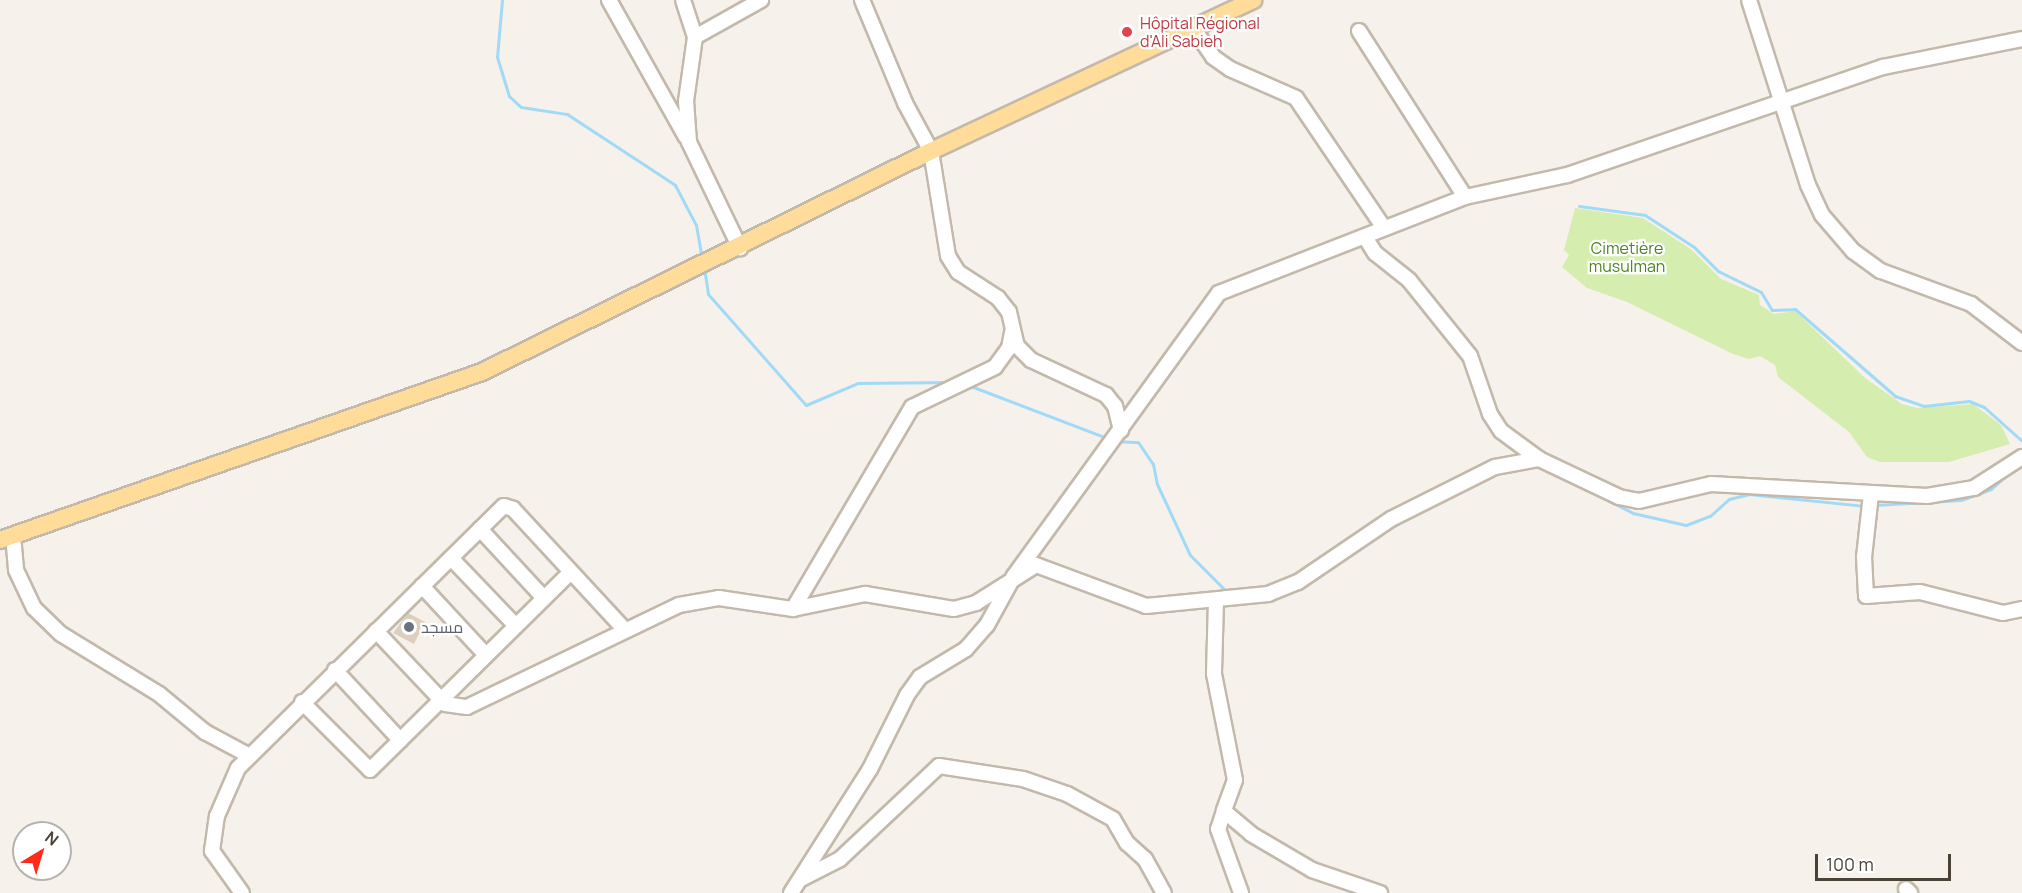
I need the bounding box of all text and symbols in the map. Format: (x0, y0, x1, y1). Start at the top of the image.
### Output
place label: Hôpital Régional d'Ali Sabieh (1140, 13, 1260, 51)
marker: Hôpital Régional d'Ali Sabieh (1118, 23, 1136, 41)
park label: Cimetière musulman (1589, 238, 1665, 276)
place label: مسجد (421, 617, 463, 637)
marker: مسجد (402, 620, 416, 634)
north arrow (12, 821, 72, 881)
text: N (41, 826, 63, 851)
scale bar (1818, 842, 1954, 880)
text: 100 m (1826, 852, 1874, 876)

